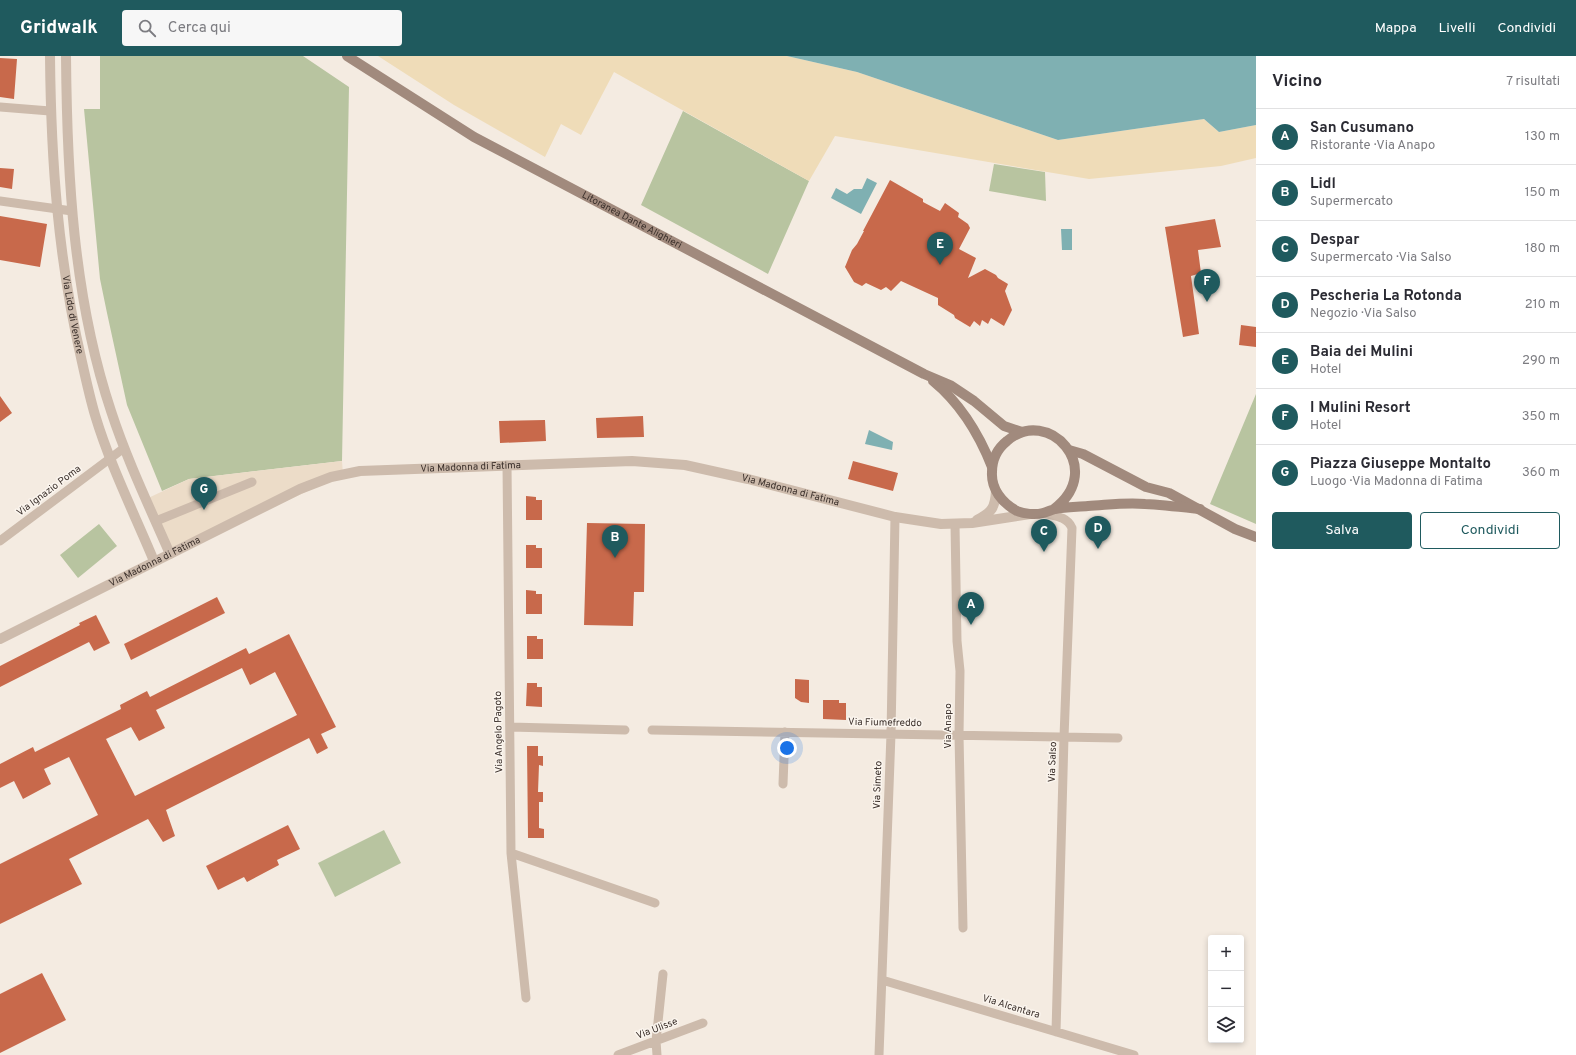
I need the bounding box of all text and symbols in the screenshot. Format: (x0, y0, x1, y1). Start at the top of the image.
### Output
search box (122, 10, 402, 46)
text: Gridwalk (20, 16, 98, 40)
icon: search (136, 17, 158, 39)
text: Cerca qui (168, 19, 231, 38)
text: Mappa (1375, 20, 1417, 37)
text: Livelli (1439, 20, 1475, 37)
text: Condividi (1497, 20, 1556, 37)
text: Vicino (1272, 71, 1322, 93)
text: 7 risultati (1506, 74, 1560, 90)
text: San Cusumano (1310, 119, 1414, 138)
text: A (1280, 129, 1290, 145)
text: 130 m (1525, 129, 1560, 145)
text: Ristorante · Via Anapo (1310, 138, 1435, 154)
text: Lidl (1310, 175, 1336, 194)
text: B (1281, 185, 1289, 201)
text: 150 m (1525, 185, 1560, 201)
street label: Litoranea Dante Alighieri (579, 188, 684, 252)
text: Supermercato (1310, 194, 1393, 210)
text: Despar (1310, 231, 1359, 250)
pin: E (927, 232, 953, 265)
text: C (1281, 241, 1289, 257)
text: 180 m (1525, 241, 1560, 257)
text: Supermercato · Via Salso (1310, 250, 1452, 266)
pin: F (1194, 269, 1220, 302)
street label: Via Lido di Venere (59, 274, 86, 355)
text: Pescheria La Rotonda (1310, 287, 1462, 306)
text: D (1280, 297, 1290, 313)
text: 210 m (1525, 297, 1560, 313)
text: Negozio · Via Salso (1310, 306, 1416, 322)
text: Baia dei Mulini (1310, 343, 1413, 362)
text: E (1281, 353, 1289, 369)
text: 290 m (1522, 353, 1560, 369)
text: Hotel (1310, 362, 1341, 378)
text: I Mulini Resort (1310, 399, 1411, 418)
text: F (1281, 409, 1289, 425)
text: 350 m (1522, 409, 1560, 425)
text: Hotel (1310, 418, 1341, 434)
text: Piazza Giuseppe Montalto (1310, 455, 1491, 474)
street label: Via Madonna di Fatima (420, 459, 521, 475)
street label: Via Ignazio Poma (14, 463, 84, 519)
text: G (1281, 465, 1289, 481)
text: 360 m (1522, 465, 1560, 481)
street label: Via Madonna di Fatima (740, 471, 841, 509)
text: Luogo · Via Madonna di Fatima (1310, 474, 1483, 490)
pin: G (191, 477, 217, 510)
button: Salva (1272, 512, 1412, 549)
button: Condividi (1420, 512, 1560, 549)
pin: D (1085, 516, 1111, 549)
pin: C (1031, 519, 1057, 552)
pin: B (602, 525, 628, 558)
street label: Via Madonna di Fatima (107, 533, 203, 590)
pin: A (958, 592, 984, 625)
street label: Via Angelo Pagoto (492, 690, 506, 773)
street label: Via Anapo (942, 703, 955, 749)
street label: Via Fiumefreddo (848, 716, 922, 730)
your location (777, 738, 797, 758)
street label: Via Salso (1046, 741, 1060, 783)
street label: Via Simeto (871, 760, 885, 809)
map controls (1208, 935, 1244, 1043)
button: + (1208, 935, 1244, 971)
button: − (1208, 971, 1244, 1007)
street label: Via Alcantara (981, 992, 1041, 1022)
button: layers (1208, 1007, 1244, 1043)
street label: Via Ulisse (634, 1015, 680, 1043)

